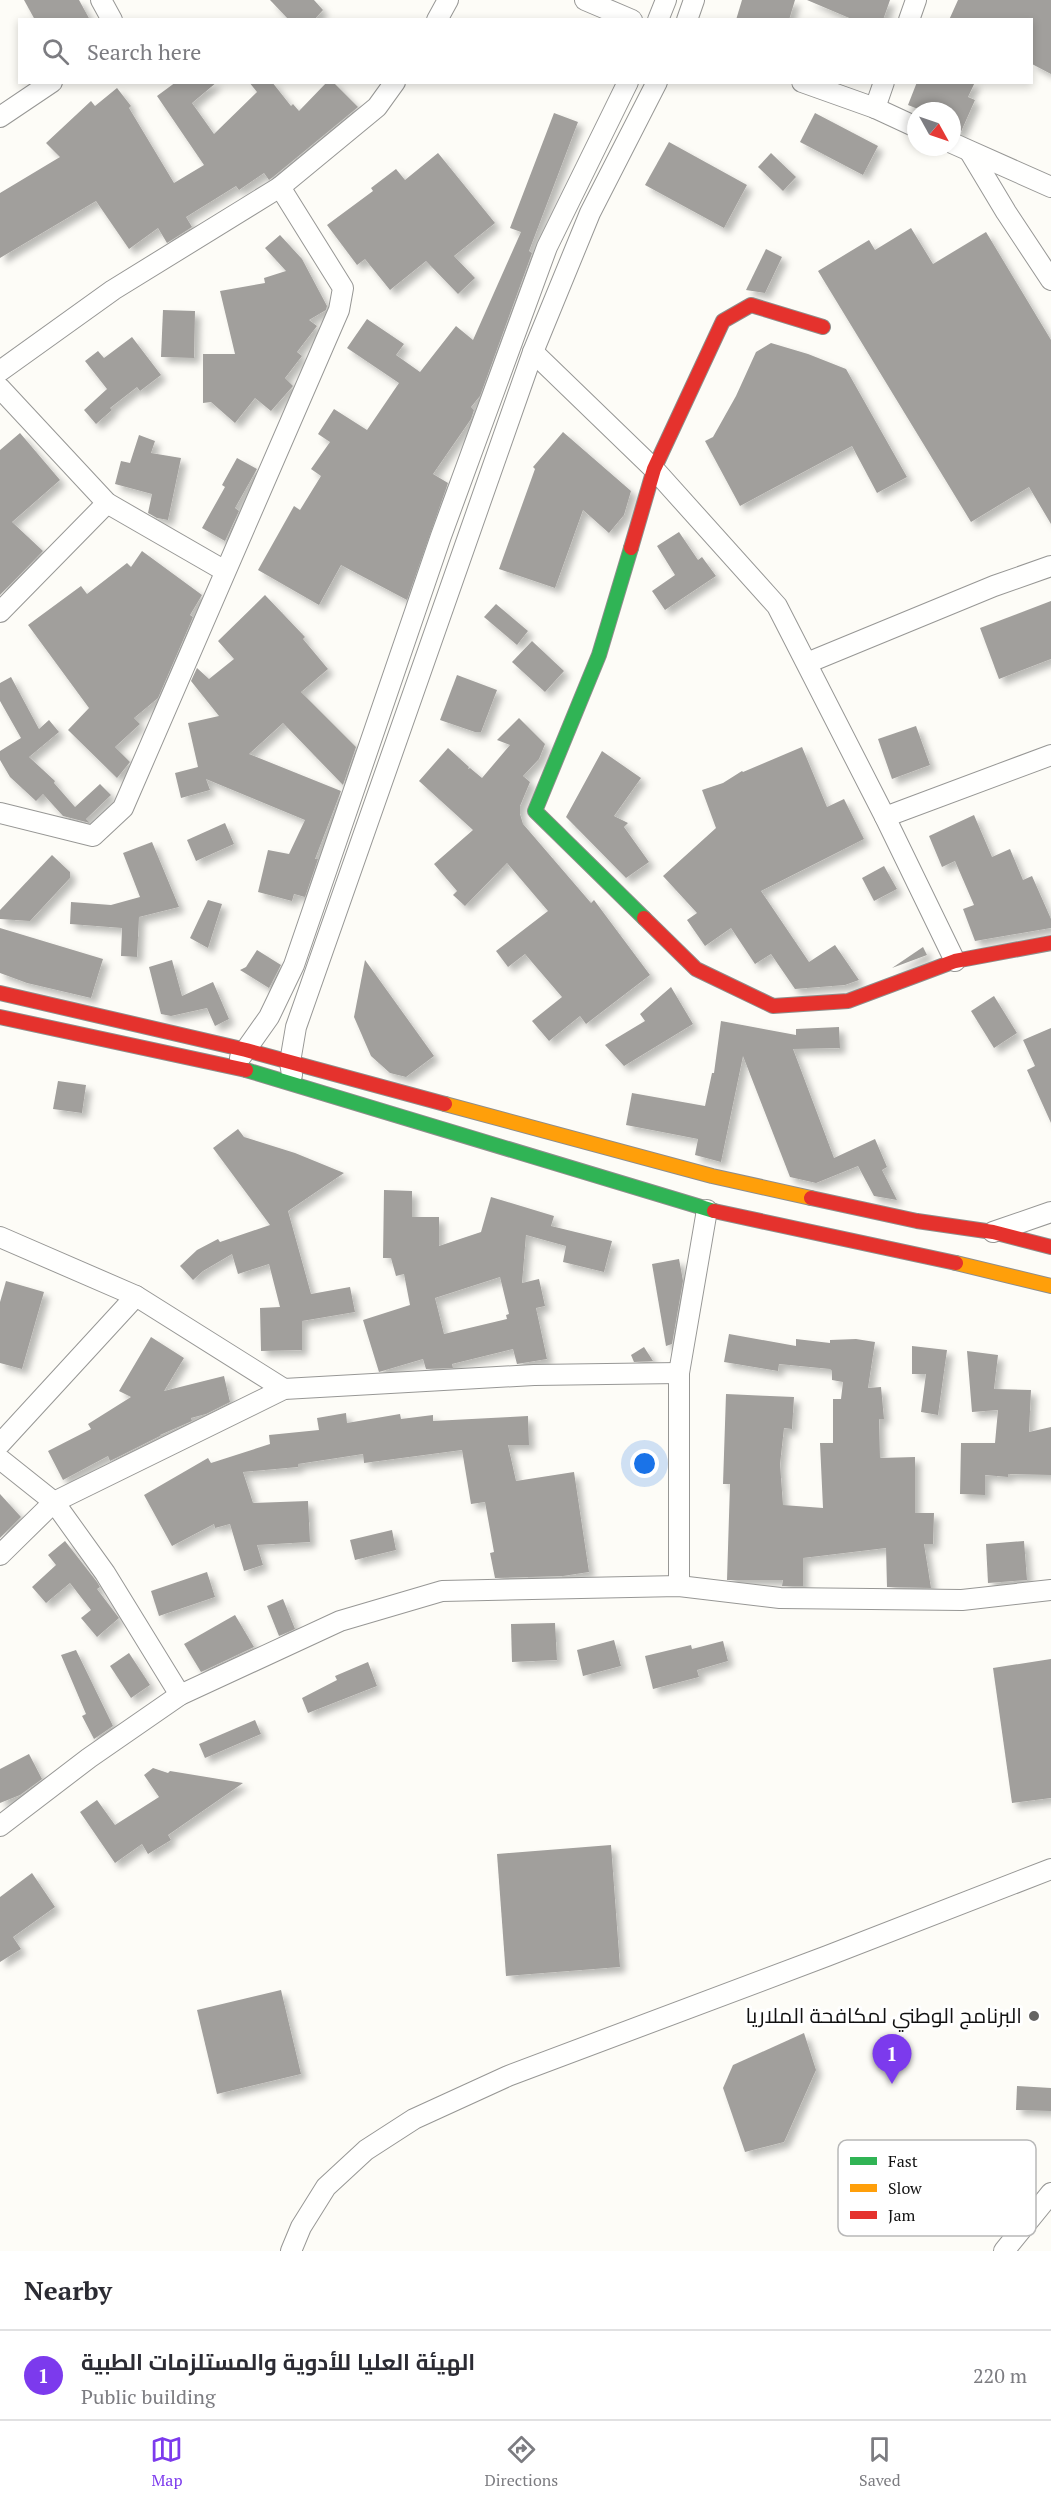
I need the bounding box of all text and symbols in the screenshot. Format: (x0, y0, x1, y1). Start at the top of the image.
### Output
search box (18, 18, 1033, 84)
icon: search (39, 35, 72, 68)
text: Search here (87, 37, 201, 66)
north arrow (907, 102, 961, 156)
your location (630, 1449, 659, 1478)
place label: البرنامج الوطني لمكافحة الملاريا (746, 2001, 1022, 2032)
marker: البرنامج الوطني لمكافحة الملاريا (1027, 2009, 1041, 2023)
pin: 1 (872, 2034, 912, 2084)
legend (838, 2140, 1036, 2236)
text: Fast (888, 2150, 918, 2172)
text: Slow (888, 2177, 922, 2199)
text: Jam (888, 2204, 916, 2226)
text: Nearby (24, 2273, 112, 2307)
text: الهيئة العليا للأدوية والمستلزمات الطبية (81, 2347, 475, 2376)
text: 1 (38, 2362, 49, 2389)
text: 220 m (973, 2362, 1027, 2389)
text: Public building (81, 2383, 215, 2410)
tab: Map (150, 2433, 183, 2491)
tab: Directions (484, 2433, 558, 2491)
tab: Saved (859, 2433, 901, 2491)

